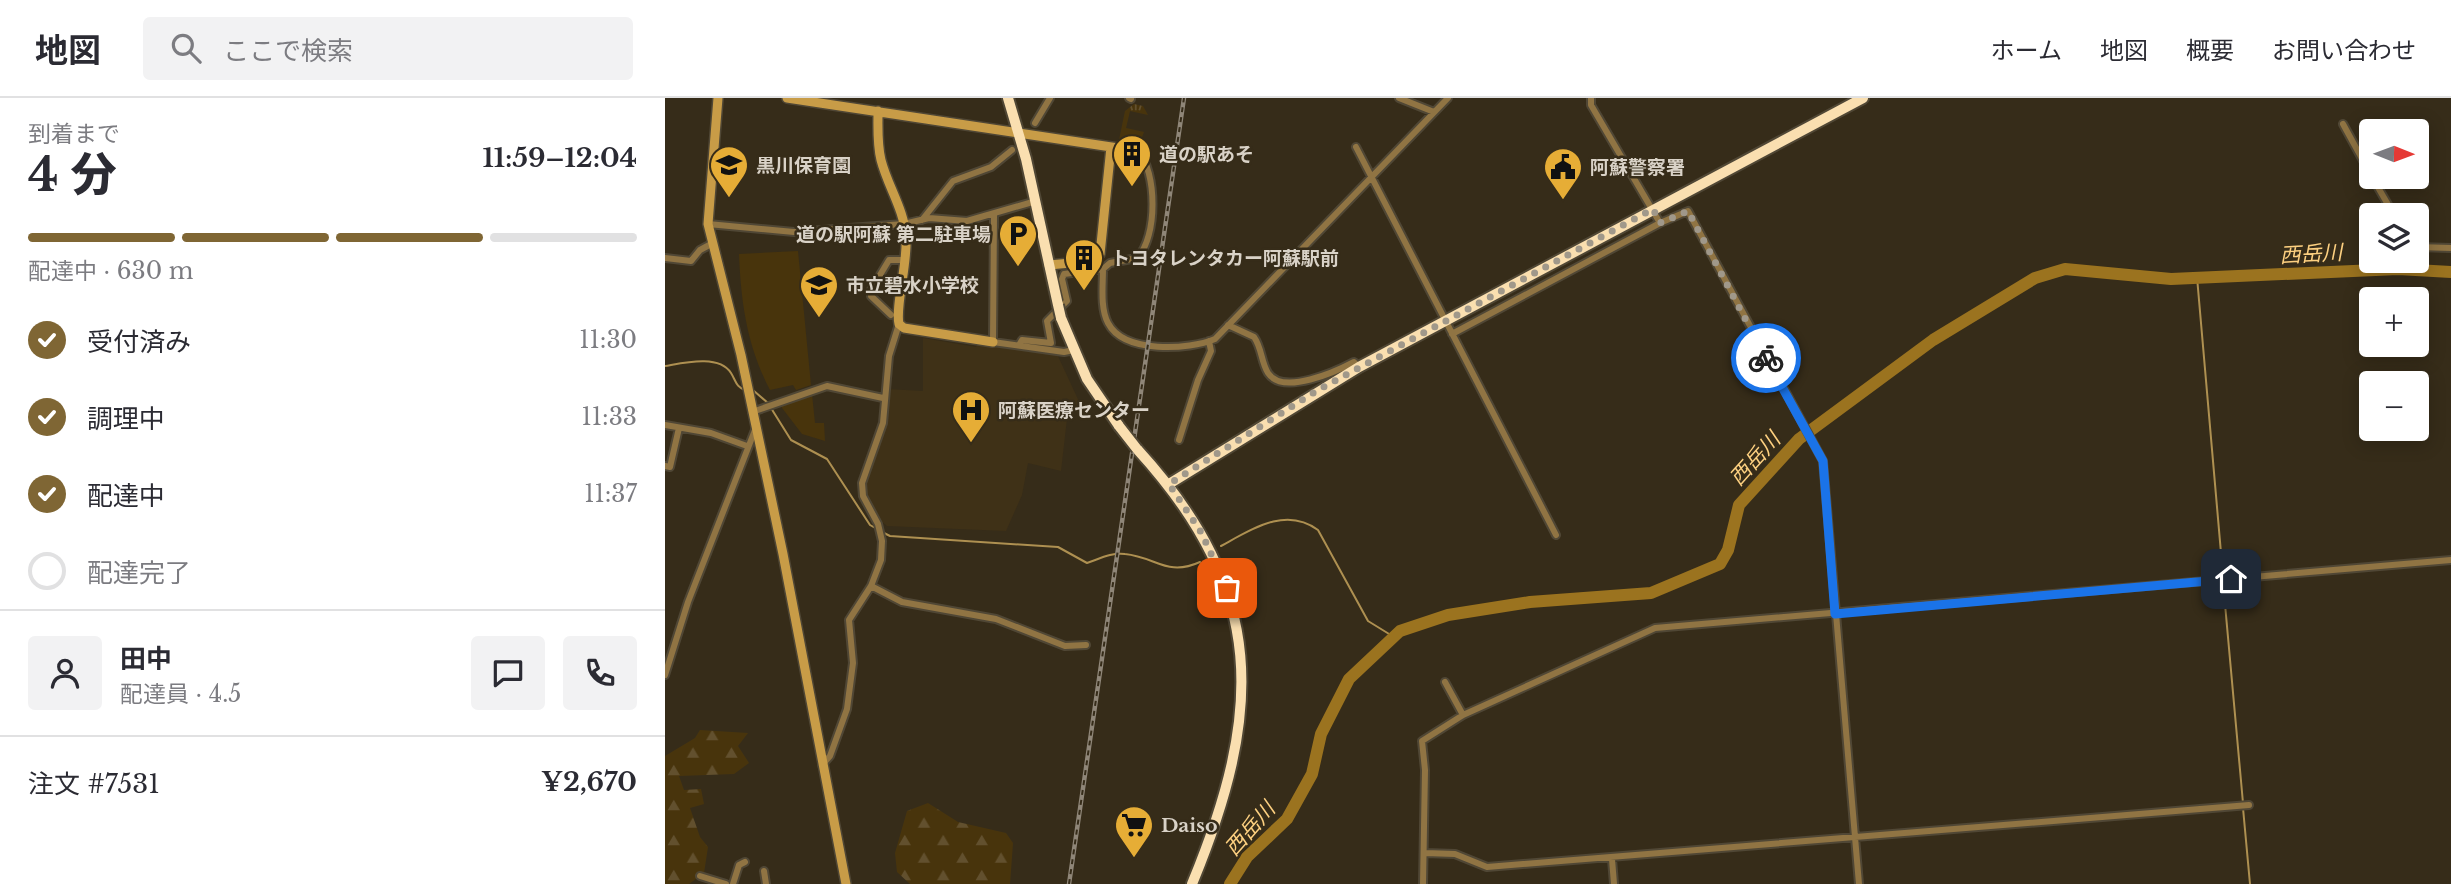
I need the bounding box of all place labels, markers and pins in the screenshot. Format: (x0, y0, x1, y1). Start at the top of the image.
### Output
building icon: 道の駅あそ (1111, 133, 1153, 188)
place label: 道の駅あそ (1159, 143, 1254, 166)
school or university icon: 黒川保育園 (708, 144, 750, 199)
public building icon: 阿蘇警察署 (1542, 146, 1584, 201)
place label: 黒川保育園 (756, 154, 851, 177)
place label: 阿蘇警察署 (1590, 156, 1685, 179)
parking icon: 道の駅阿蘇 第二駐車場 (997, 213, 1039, 268)
place label: 道の駅阿蘇 第二駐車場 (796, 223, 991, 246)
building icon: トヨタレンタカー阿蘇駅前 (1063, 237, 1105, 292)
place label: トヨタレンタカー阿蘇駅前 (1111, 247, 1339, 270)
school or university icon: 市立碧水小学校 (798, 264, 840, 319)
place label: 市立碧水小学校 (846, 274, 979, 297)
hospital icon: 阿蘇医療センター (950, 389, 992, 444)
place label: 阿蘇医療センター (998, 399, 1150, 422)
pin (2201, 549, 2261, 609)
pin (1197, 558, 1257, 618)
supermarket icon: Daiso (1113, 804, 1155, 859)
place label: Daiso (1161, 814, 1218, 837)

